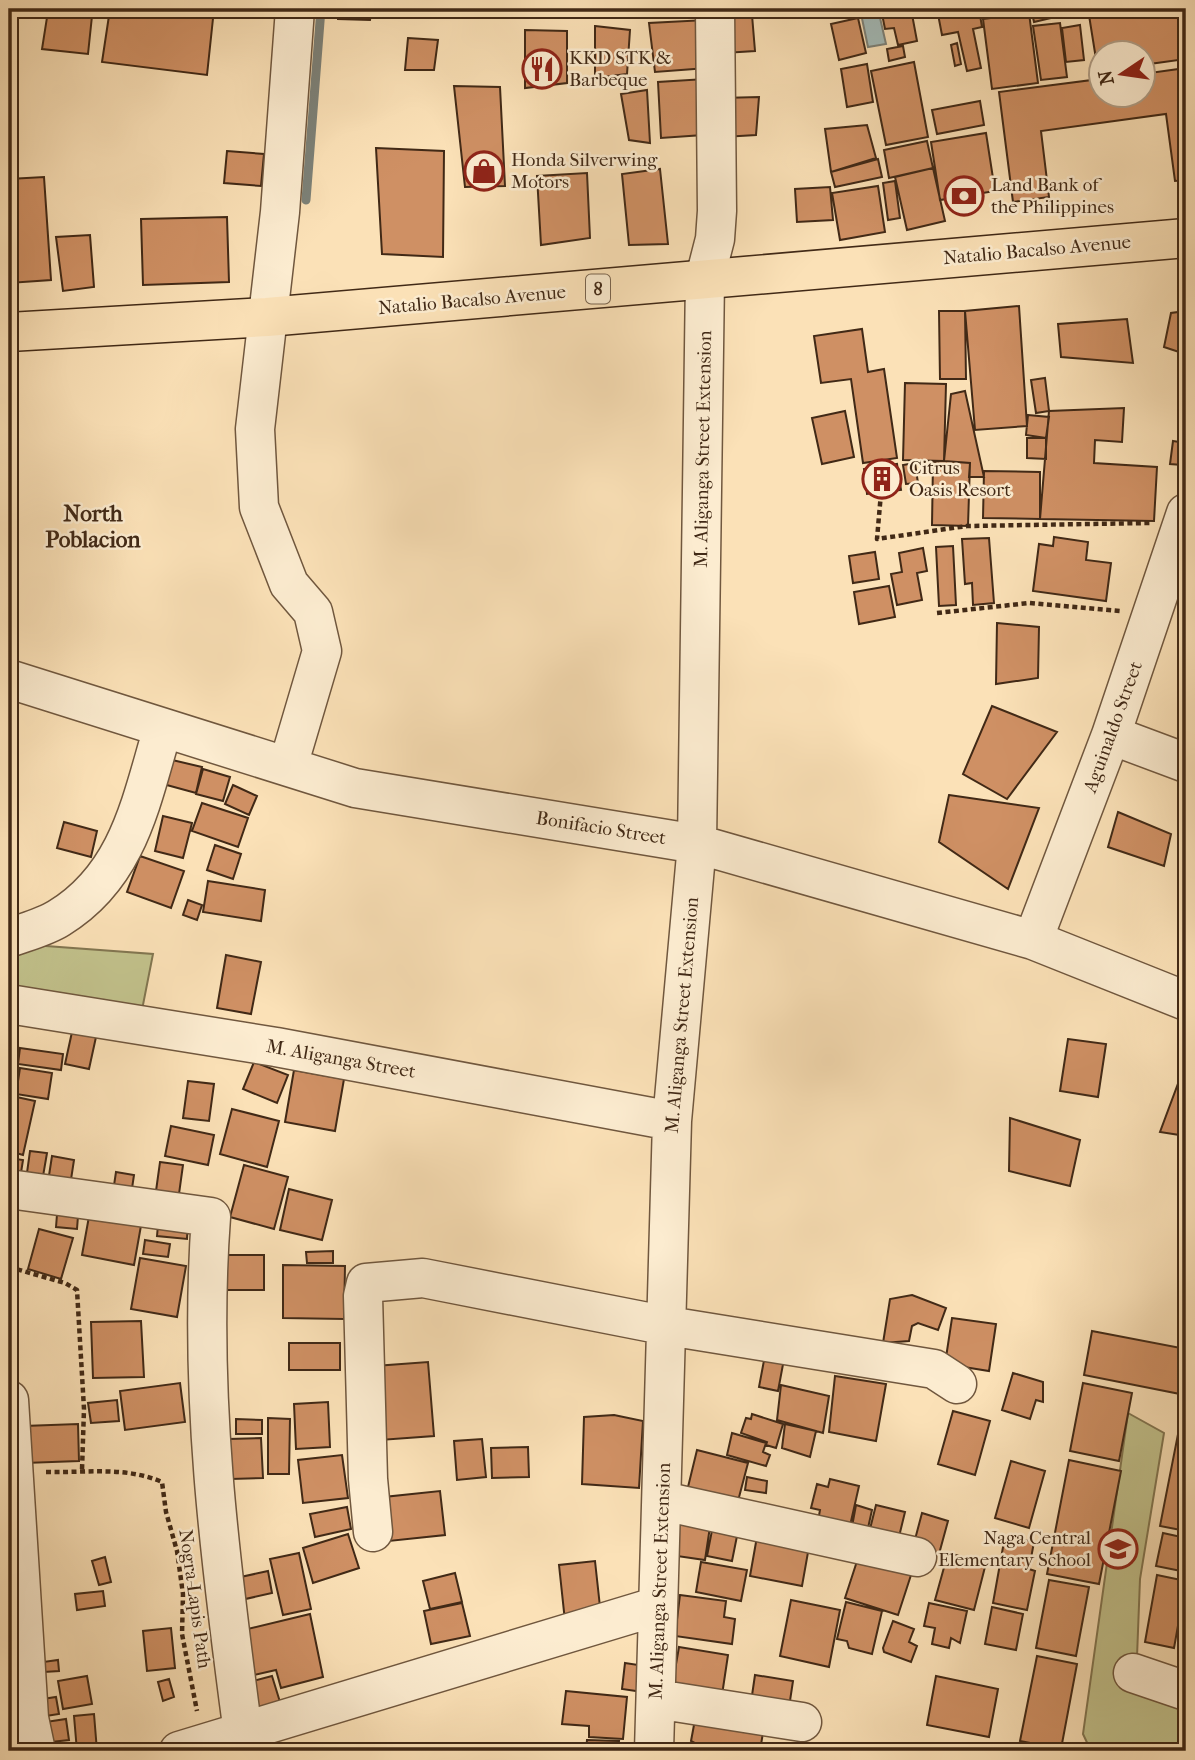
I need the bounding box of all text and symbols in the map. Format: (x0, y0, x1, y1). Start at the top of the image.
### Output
north arrow (1086, 38, 1156, 108)
place label: KKD STK & Barbeque (569, 47, 671, 91)
restaurant icon: KKD STK & Barbeque (521, 48, 563, 90)
text: N (1094, 68, 1119, 87)
place label: Honda Silverwing Motors (511, 149, 658, 193)
shop icon: Honda Silverwing Motors (463, 150, 505, 192)
place label: Land Bank of the Philippines (991, 174, 1114, 218)
bank icon: Land Bank of the Philippines (943, 175, 985, 217)
street label: Natalio Bacalso Avenue (942, 231, 1132, 269)
road number: 8 (586, 274, 610, 304)
street label: Natalio Bacalso Avenue (377, 281, 567, 319)
street label: M. Aliganga Street Extension (690, 330, 716, 568)
place label: Citrus Oasis Resort (909, 457, 1011, 501)
building icon: Citrus Oasis Resort (861, 458, 903, 500)
district label: North Poblacion (45, 500, 141, 553)
street label: Aguinaldo Street (1079, 658, 1147, 797)
street label: Bonifacio Street (534, 807, 668, 849)
street label: M. Aliganga Street Extension (661, 896, 703, 1134)
street label: M. Aliganga Street (265, 1035, 418, 1083)
street label: M. Aliganga Street Extension (645, 1462, 675, 1700)
place label: Naga Central Elementary School (938, 1527, 1091, 1571)
street label: Nogra-Lapis Path (174, 1528, 216, 1670)
school or university icon: Naga Central Elementary School (1097, 1528, 1139, 1570)

